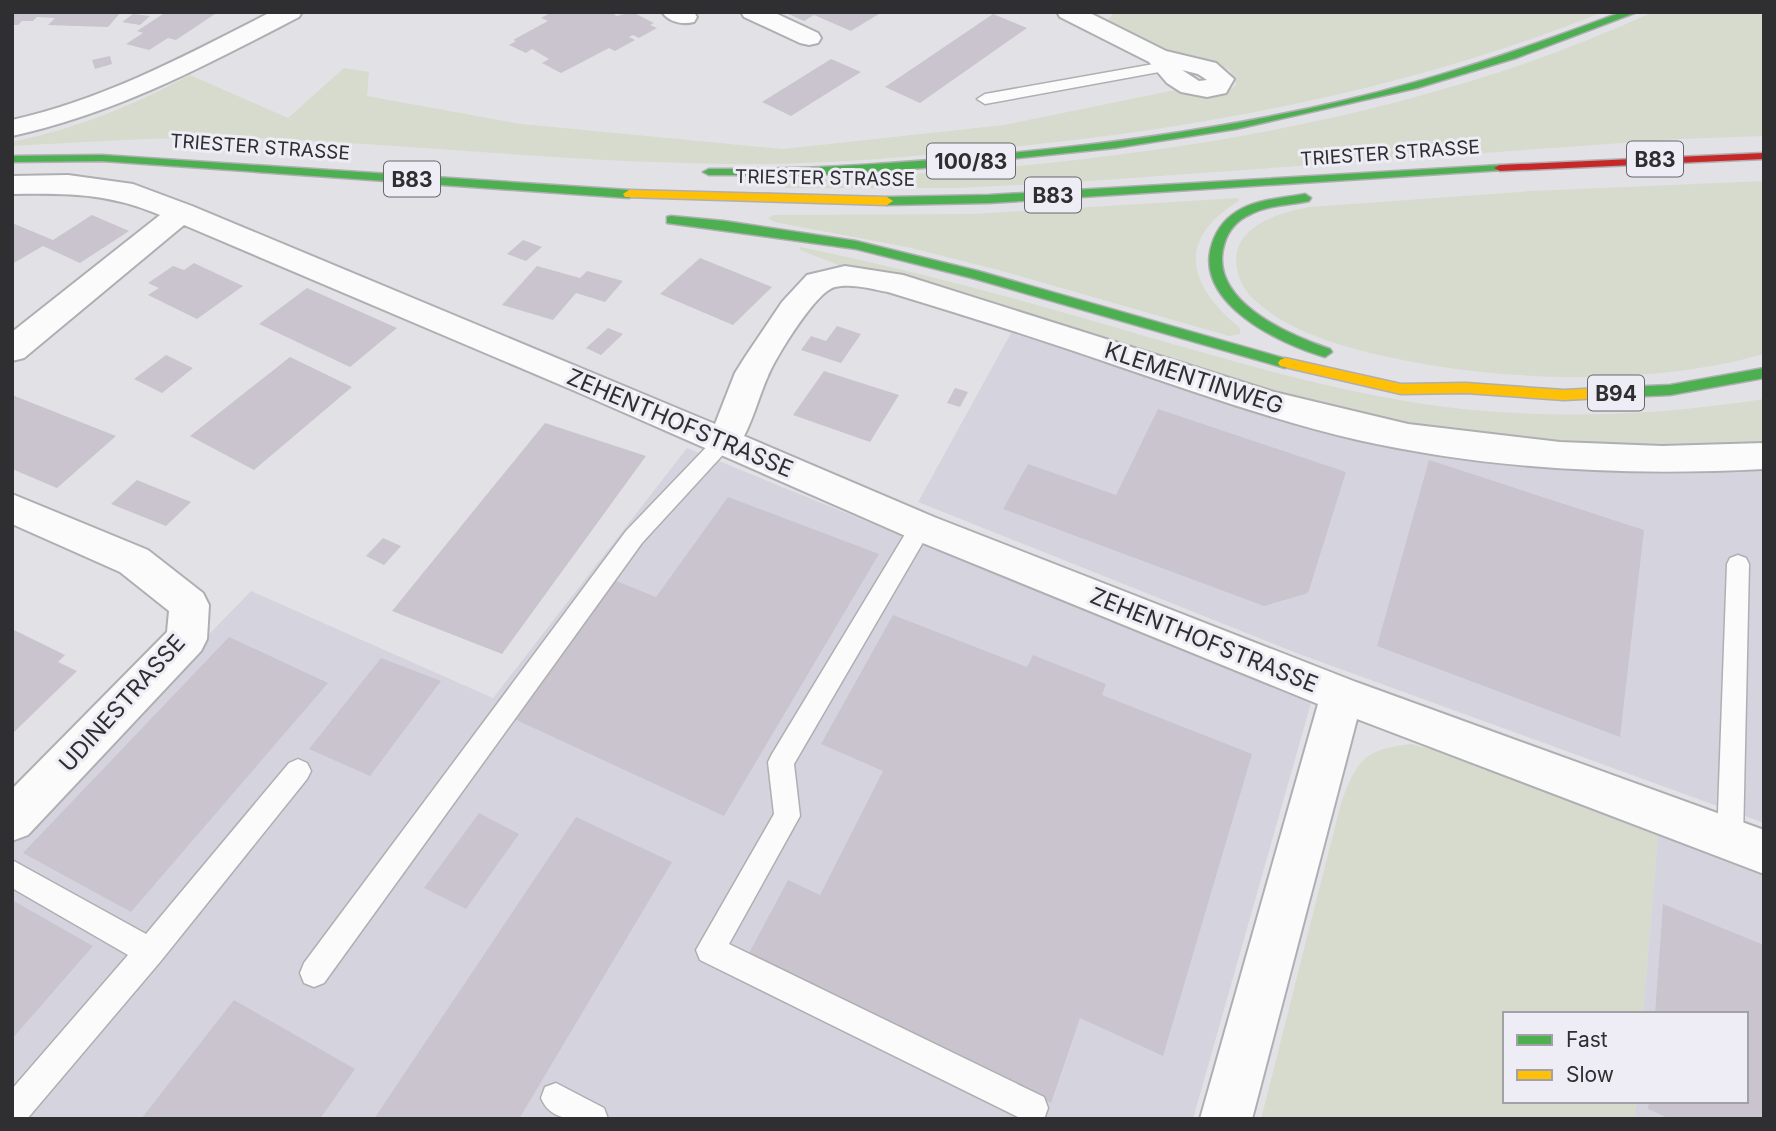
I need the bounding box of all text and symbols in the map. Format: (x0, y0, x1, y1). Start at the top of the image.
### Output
street label: TRIESTER STRASSE (169, 129, 351, 165)
street label: TRIESTER STRASSE (1299, 135, 1481, 171)
road number: B83 (1627, 142, 1683, 176)
road number: 100/83 (927, 144, 1015, 178)
road number: B83 (384, 162, 440, 196)
street label: TRIESTER STRASSE (735, 165, 915, 191)
road number: B83 (1025, 178, 1081, 212)
street label: KLEMENTINWEG (1101, 336, 1287, 420)
street label: ZEHENTHOFSTRASSE (563, 363, 797, 483)
road number: B94 (1588, 376, 1644, 410)
street label: ZEHENTHOFSTRASSE (1086, 581, 1322, 699)
street label: UDINESTRASSE (53, 629, 191, 777)
legend (1503, 1012, 1748, 1103)
text: Fast (1566, 1027, 1608, 1052)
text: Slow (1566, 1062, 1614, 1087)

